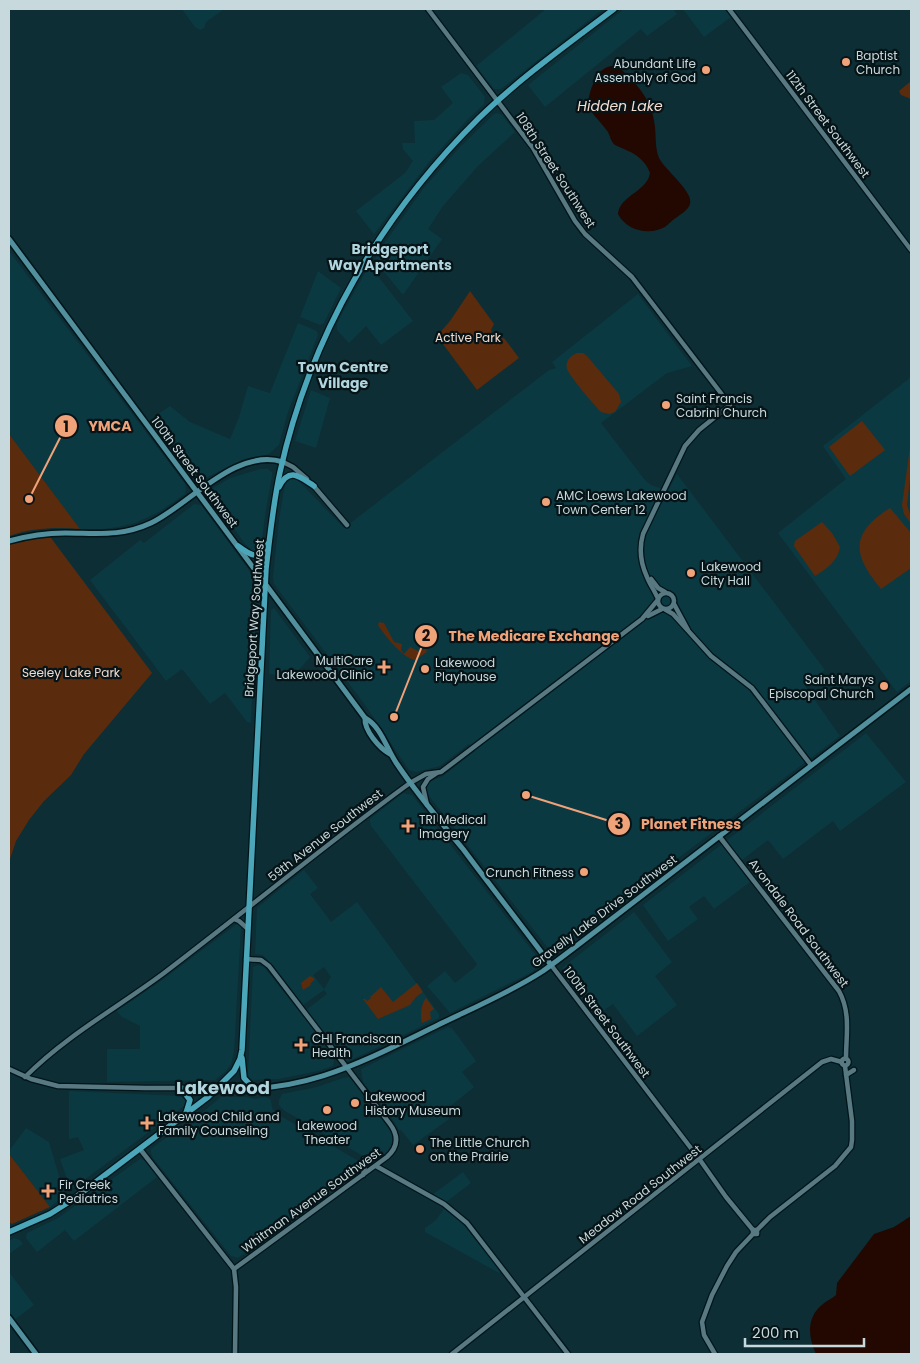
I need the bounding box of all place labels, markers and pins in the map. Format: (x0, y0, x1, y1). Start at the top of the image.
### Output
place label: Baptist Church (856, 47, 900, 78)
place label: Abundant Life Assembly of God (595, 55, 696, 86)
marker: Baptist Church (840, 56, 852, 68)
marker: Abundant Life Assembly of God (700, 64, 712, 76)
place label: Saint Francis Cabrini Church (676, 390, 767, 421)
marker: Saint Francis Cabrini Church (660, 399, 672, 411)
callout: YMCA (54, 412, 142, 441)
place label: AMC Loews Lakewood Town Center 12 (556, 487, 687, 518)
marker: AMC Loews Lakewood Town Center 12 (540, 496, 552, 508)
place label: Lakewood City Hall (701, 558, 761, 589)
marker: Lakewood City Hall (685, 567, 697, 579)
callout: The Medicare Exchange (413, 621, 629, 650)
place label: MultiCare Lakewood Clinic (276, 652, 373, 683)
place label: Lakewood Playhouse (435, 654, 497, 685)
marker: MultiCare Lakewood Clinic (377, 660, 391, 674)
marker: Lakewood Playhouse (419, 663, 431, 675)
place label: Saint Marys Episcopal Church (769, 671, 874, 702)
marker: Saint Marys Episcopal Church (878, 680, 890, 692)
callout: Planet Fitness (606, 809, 751, 838)
place label: TRI Medical Imagery (419, 811, 486, 842)
marker: TRI Medical Imagery (401, 819, 415, 833)
place label: Crunch Fitness (486, 864, 574, 881)
marker: Crunch Fitness (578, 866, 590, 878)
place label: CHI Franciscan Health (312, 1030, 402, 1061)
marker: CHI Franciscan Health (294, 1038, 308, 1052)
place label: Lakewood History Museum (365, 1088, 461, 1119)
marker: Lakewood History Museum (349, 1097, 361, 1109)
marker: Lakewood Theater (321, 1104, 333, 1116)
place label: Lakewood Child and Family Counseling (158, 1108, 280, 1139)
marker: Lakewood Child and Family Counseling (140, 1116, 154, 1130)
place label: Lakewood Theater (297, 1117, 357, 1148)
place label: The Little Church on the Prairie (430, 1134, 529, 1165)
marker: The Little Church on the Prairie (414, 1143, 426, 1155)
place label: Fir Creek Pediatrics (59, 1176, 118, 1207)
marker: Fir Creek Pediatrics (41, 1184, 55, 1198)

